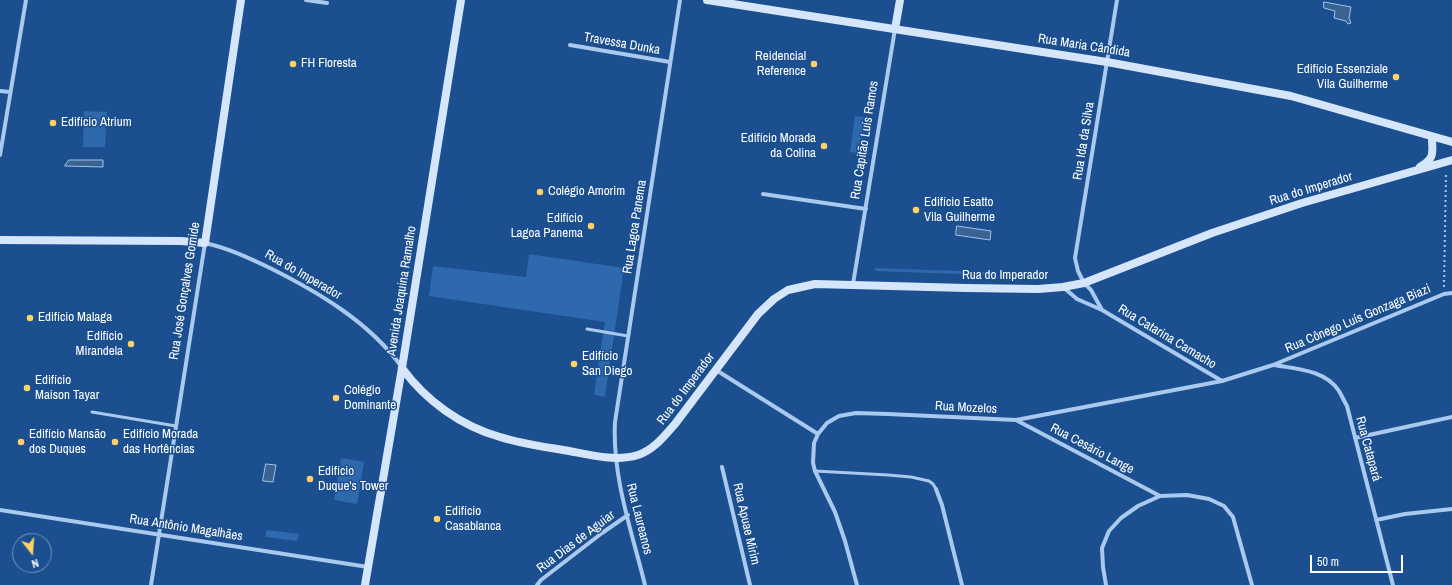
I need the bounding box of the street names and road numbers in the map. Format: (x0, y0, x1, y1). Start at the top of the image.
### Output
street label: Travessa Dunka (583, 30, 661, 58)
street label: Rua Maria Cândida (1037, 31, 1131, 61)
street label: Rua Capitão Luís Ramos (848, 80, 882, 200)
street label: Rua Ida da Silva (1070, 101, 1098, 181)
street label: Rua do Imperador (1268, 169, 1354, 209)
street label: Rua Lagoa Panema (620, 179, 650, 275)
street label: Rua José Gonçalves Gomide (166, 221, 204, 361)
street label: Avenida Joaquina Ramalho (384, 225, 420, 357)
street label: Rua do Imperador (262, 247, 344, 303)
street label: Rua do Imperador (962, 268, 1048, 284)
street label: Rua Cônego Luís Gonzaga Biazi (1283, 281, 1433, 357)
street label: Rua Catarina Camacho (1115, 301, 1219, 373)
street label: Rua do Imperador (654, 350, 718, 428)
street label: Rua Mozelos (935, 399, 997, 417)
street label: Rua Catapará (1352, 415, 1384, 483)
street label: Rua Cesário Lange (1048, 420, 1136, 478)
street label: Rua Laureanos (623, 482, 655, 556)
street label: Rua Apuae Mirim (729, 482, 763, 566)
street label: Rua Dias de Aguiar (534, 508, 618, 576)
street label: Rua Antônio Magalhães (128, 511, 244, 545)

